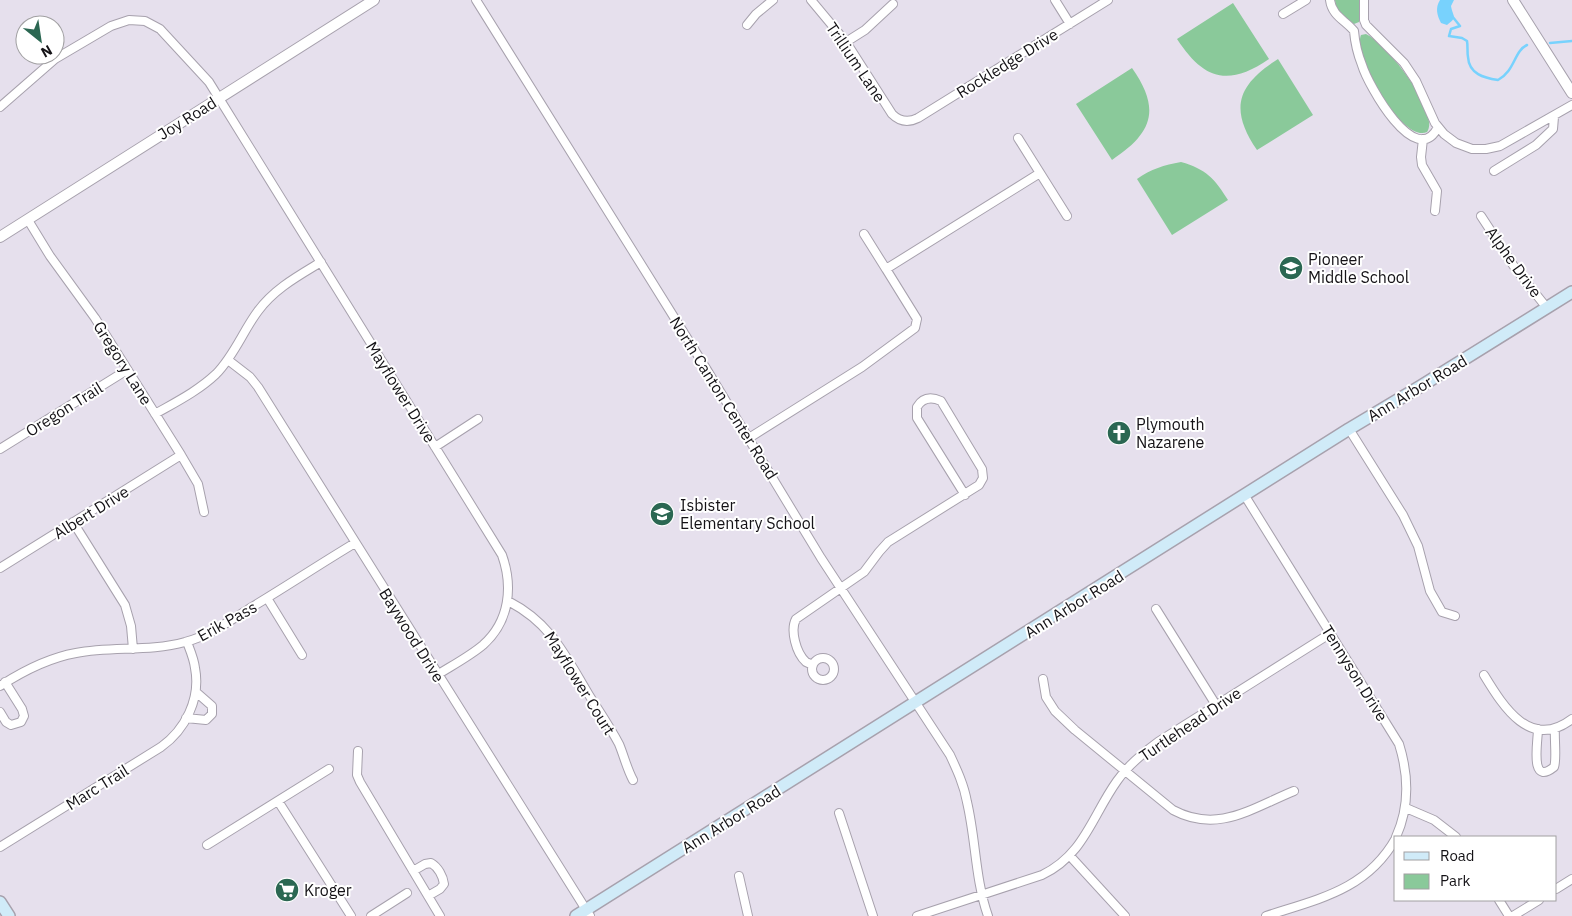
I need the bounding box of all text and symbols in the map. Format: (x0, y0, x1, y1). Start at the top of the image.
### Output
north arrow (15, 15, 65, 65)
street label: Trillium Lane (822, 18, 890, 106)
street label: Rockledge Drive (953, 24, 1062, 102)
text: N (38, 41, 55, 62)
street label: Joy Road (154, 92, 220, 144)
street label: Alphe Drive (1482, 223, 1547, 301)
place label: Pioneer Middle School (1308, 249, 1409, 287)
school or university icon: Pioneer Middle School (1278, 255, 1304, 281)
street label: North Canton Center Road (666, 313, 782, 483)
street label: Gregory Lane (89, 317, 157, 409)
street label: Mayflower Drive (362, 338, 440, 447)
street label: Ann Arbor Road (1363, 350, 1471, 426)
street label: Oregon Trail (22, 377, 106, 441)
place label: Plymouth Nazarene (1136, 414, 1205, 452)
church icon: Plymouth Nazarene (1106, 420, 1132, 446)
street label: Albert Drive (50, 481, 133, 543)
place label: Isbister Elementary School (680, 495, 815, 533)
school or university icon: Isbister Elementary School (649, 501, 675, 527)
street label: Ann Arbor Road (1021, 566, 1127, 642)
street label: Baywood Drive (375, 584, 449, 686)
street label: Erik Pass (194, 597, 260, 645)
street label: Tennyson Drive (1317, 621, 1393, 725)
street label: Mayflower Court (540, 628, 620, 738)
street label: Turtlehead Drive (1135, 682, 1245, 765)
street label: Marc Trail (62, 760, 132, 814)
street label: Ann Arbor Road (678, 781, 784, 857)
legend (1394, 836, 1557, 901)
text: Road (1440, 846, 1475, 865)
text: Park (1440, 871, 1470, 890)
supermarket icon: Kroger (274, 877, 300, 903)
place label: Kroger (304, 880, 352, 900)

